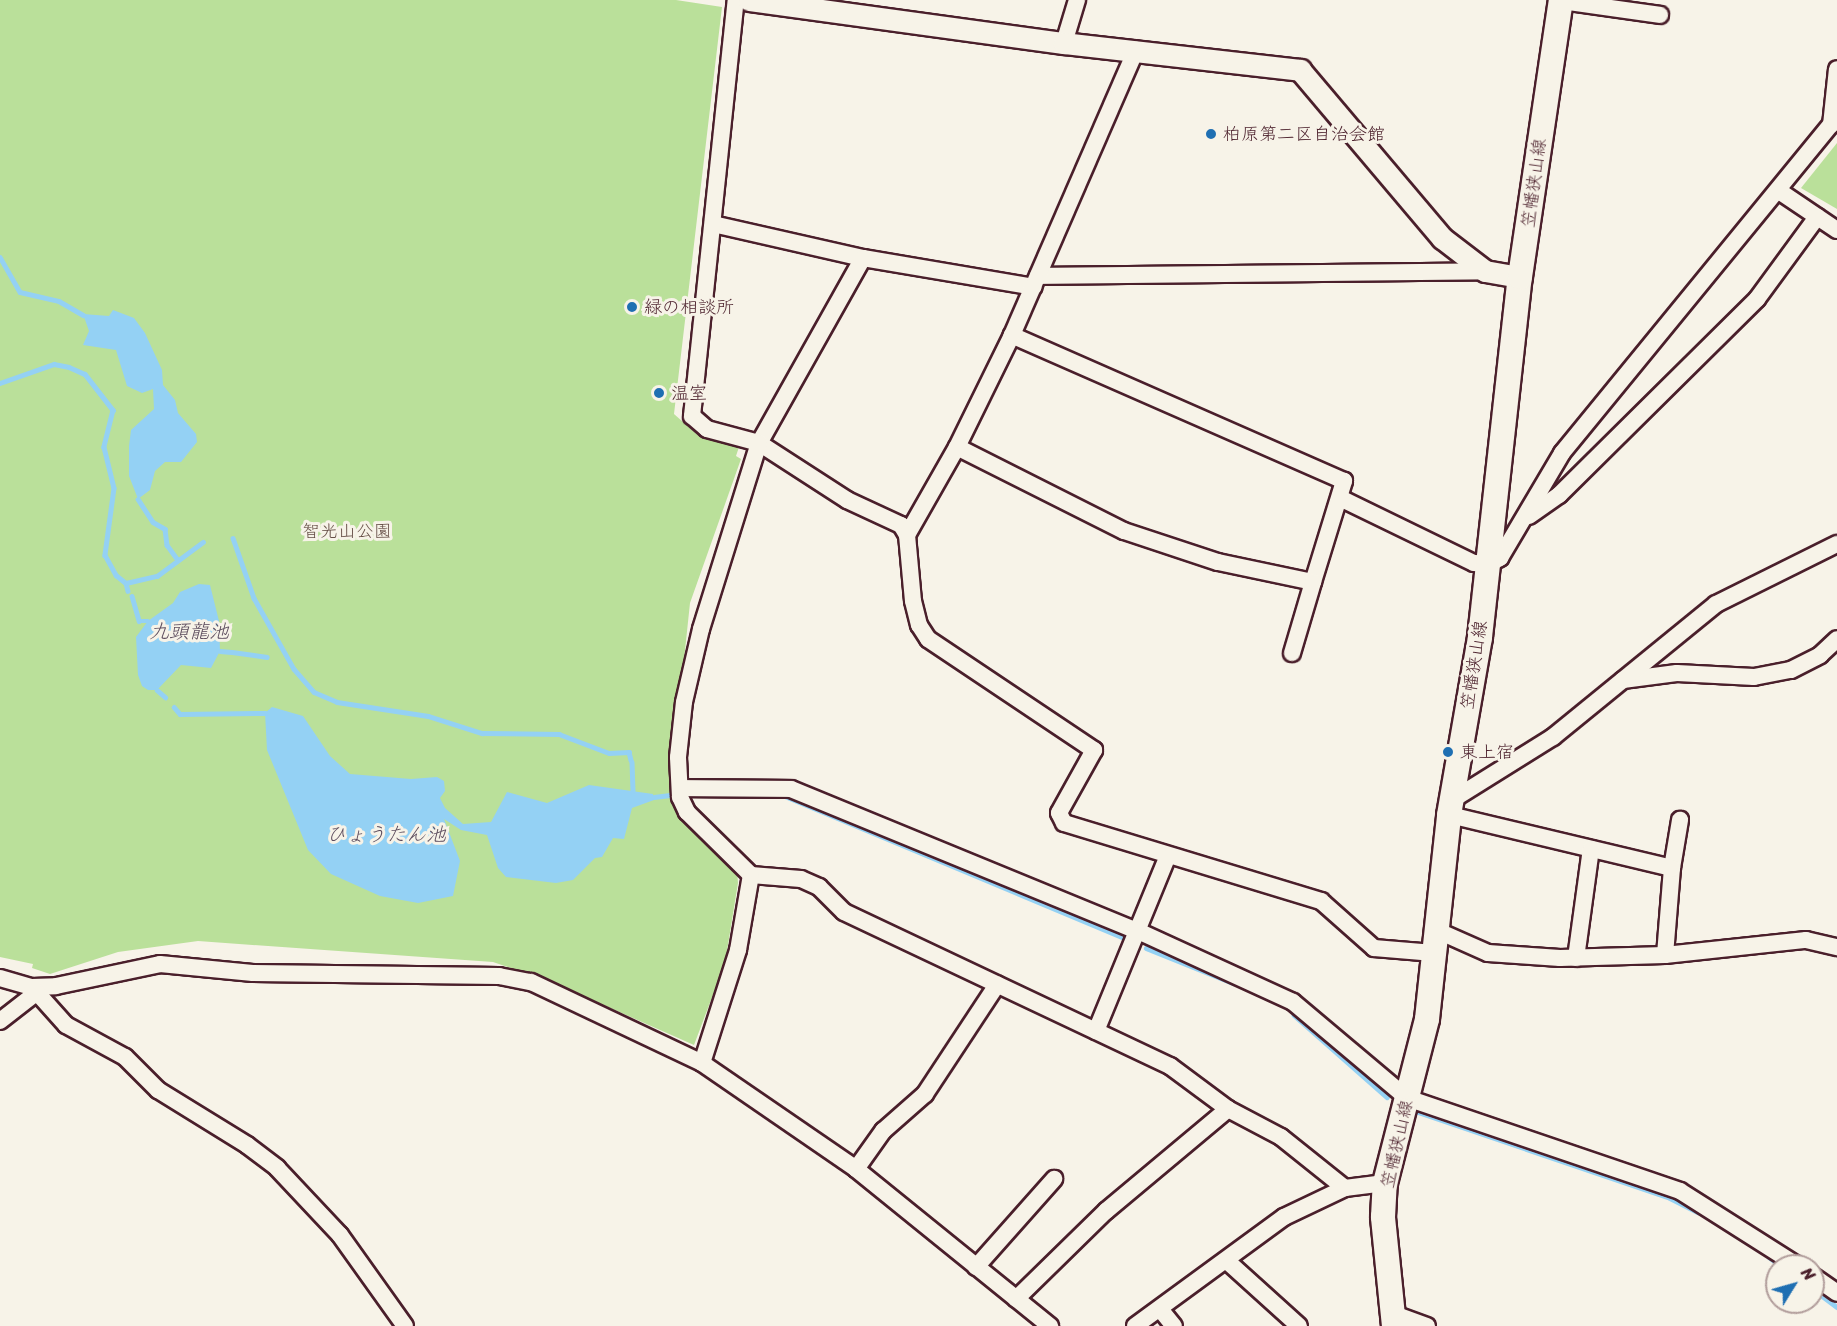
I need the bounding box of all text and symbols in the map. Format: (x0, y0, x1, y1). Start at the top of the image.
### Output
place label: 柏原第二区自治会館 (1223, 123, 1385, 145)
marker: 柏原第二区自治会館 (1204, 127, 1218, 141)
street label: 笠幡狭山線 (1517, 137, 1551, 229)
place label: 緑の相談所 (644, 296, 734, 318)
marker: 緑の相談所 (625, 300, 639, 314)
place label: 温室 (671, 382, 707, 404)
marker: 温室 (652, 386, 666, 400)
park label: 智光山公園 (302, 520, 392, 542)
water label: 九頭龍池 (149, 619, 229, 643)
street label: 笠幡狭山線 (1456, 619, 1492, 711)
place label: 東上宿 (1460, 741, 1514, 763)
marker: 東上宿 (1441, 745, 1455, 759)
water label: ひょうたん池 (326, 822, 446, 846)
street label: 笠幡狭山線 (1376, 1098, 1418, 1190)
north arrow (1765, 1254, 1825, 1314)
text: N (1793, 1261, 1823, 1287)

